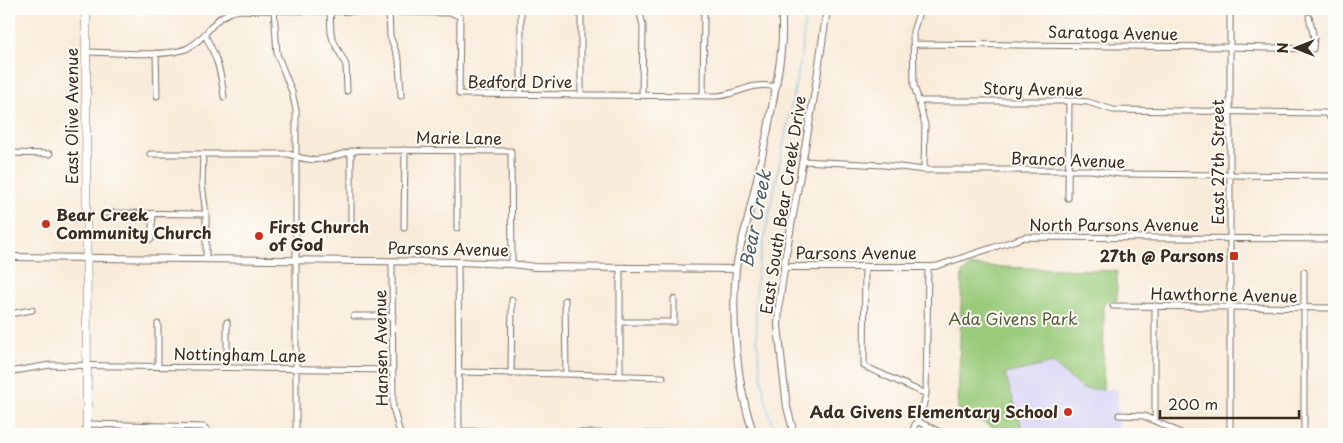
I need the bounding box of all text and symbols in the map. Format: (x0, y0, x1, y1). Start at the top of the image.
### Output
street label: Saratoga Avenue (1048, 19, 1179, 45)
north arrow (1270, 22, 1320, 72)
text: N (1272, 42, 1293, 54)
street label: East Olive Avenue (59, 48, 83, 184)
street label: Bedford Drive (467, 69, 573, 93)
street label: Story Avenue (983, 75, 1083, 101)
street label: East South Bear Creek Drive (756, 94, 810, 316)
street label: East 27th Street (1205, 99, 1229, 225)
street label: Marie Lane (416, 124, 502, 150)
street label: Branco Avenue (1010, 145, 1126, 173)
water label: Bear Creek (736, 168, 776, 270)
place label: Bear Creek Community Church (56, 202, 212, 244)
street label: North Parsons Avenue (1029, 212, 1199, 236)
place label: First Church of God (269, 214, 369, 256)
marker: Bear Creek Community Church (40, 218, 52, 230)
marker: First Church of God (253, 230, 265, 242)
street label: Parsons Avenue (387, 235, 509, 261)
street label: Parsons Avenue (795, 240, 917, 264)
place label: 27th @ Parsons (1099, 243, 1224, 267)
marker: 27th @ Parsons (1228, 250, 1240, 262)
street label: Hawthorne Avenue (1150, 281, 1298, 307)
street label: Hansen Avenue (367, 289, 393, 407)
park label: Ada Givens Park (948, 306, 1078, 330)
street label: Nottingham Lane (173, 341, 307, 367)
scale bar (1160, 388, 1299, 420)
text: 200 m (1168, 392, 1218, 415)
place label: Ada Givens Elementary School (810, 399, 1058, 423)
marker: Ada Givens Elementary School (1062, 406, 1074, 418)

